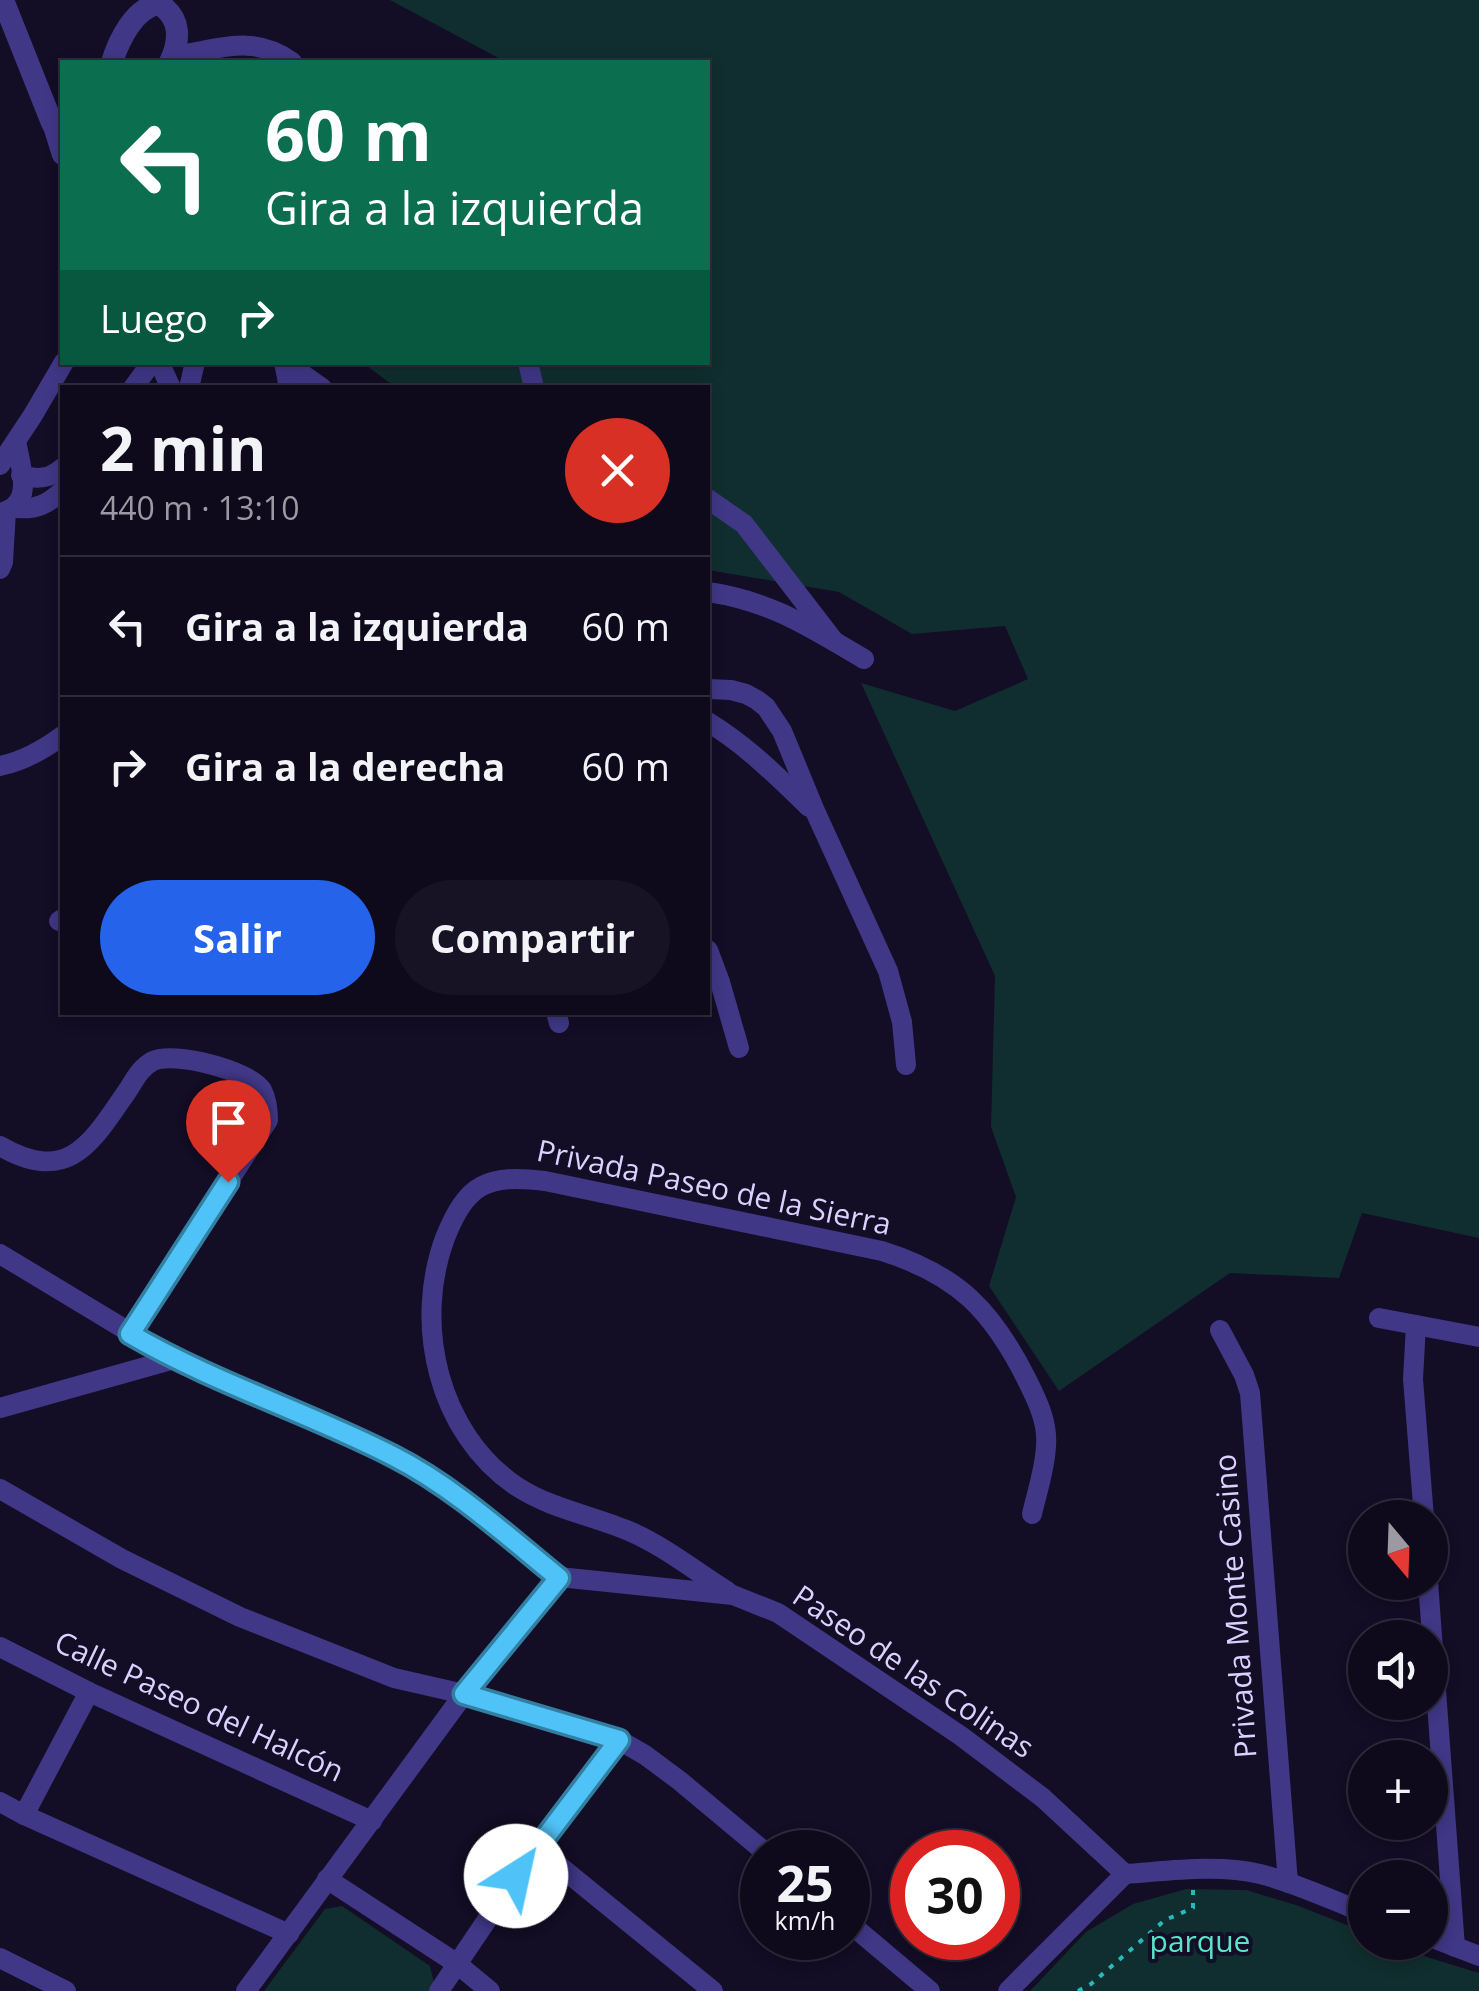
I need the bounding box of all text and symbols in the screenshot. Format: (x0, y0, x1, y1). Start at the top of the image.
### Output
text: 60 m (265, 86, 432, 182)
icon: left (100, 100, 230, 230)
text: Gira a la izquierda (265, 177, 644, 238)
icon: right (228, 290, 283, 345)
text: Luego (100, 292, 208, 344)
text: 2 min (100, 407, 267, 489)
button: close (565, 418, 670, 523)
text: 440 m · 13:10 (100, 486, 299, 529)
icon: left (100, 599, 155, 654)
text: Gira a la izquierda (185, 600, 529, 652)
text: 60 m (581, 600, 670, 652)
icon: right (100, 739, 155, 794)
text: Gira a la derecha (185, 740, 505, 792)
text: 60 m (581, 740, 670, 792)
button: Salir (100, 880, 375, 995)
button: Compartir (395, 880, 670, 995)
pin (186, 1080, 271, 1183)
icon: arrive (201, 1095, 256, 1150)
street label: Privada Paseo de la Sierra (533, 1129, 895, 1244)
street label: Privada Monte Casino (1203, 1453, 1266, 1760)
north arrow (1348, 1500, 1448, 1600)
map controls (1348, 1500, 1448, 1960)
street label: Paseo de las Colinas (785, 1575, 1042, 1767)
button: sound (1348, 1620, 1448, 1720)
street label: Calle Paseo del Halcón (48, 1621, 351, 1791)
button: + (1348, 1740, 1448, 1840)
position arrow (464, 1824, 568, 1928)
speed limit sign: 30 (890, 1830, 1020, 1960)
text: 25 (776, 1849, 834, 1917)
button: − (1348, 1860, 1448, 1960)
text: km/h (775, 1903, 835, 1937)
park label: parque (1150, 1920, 1250, 1961)

